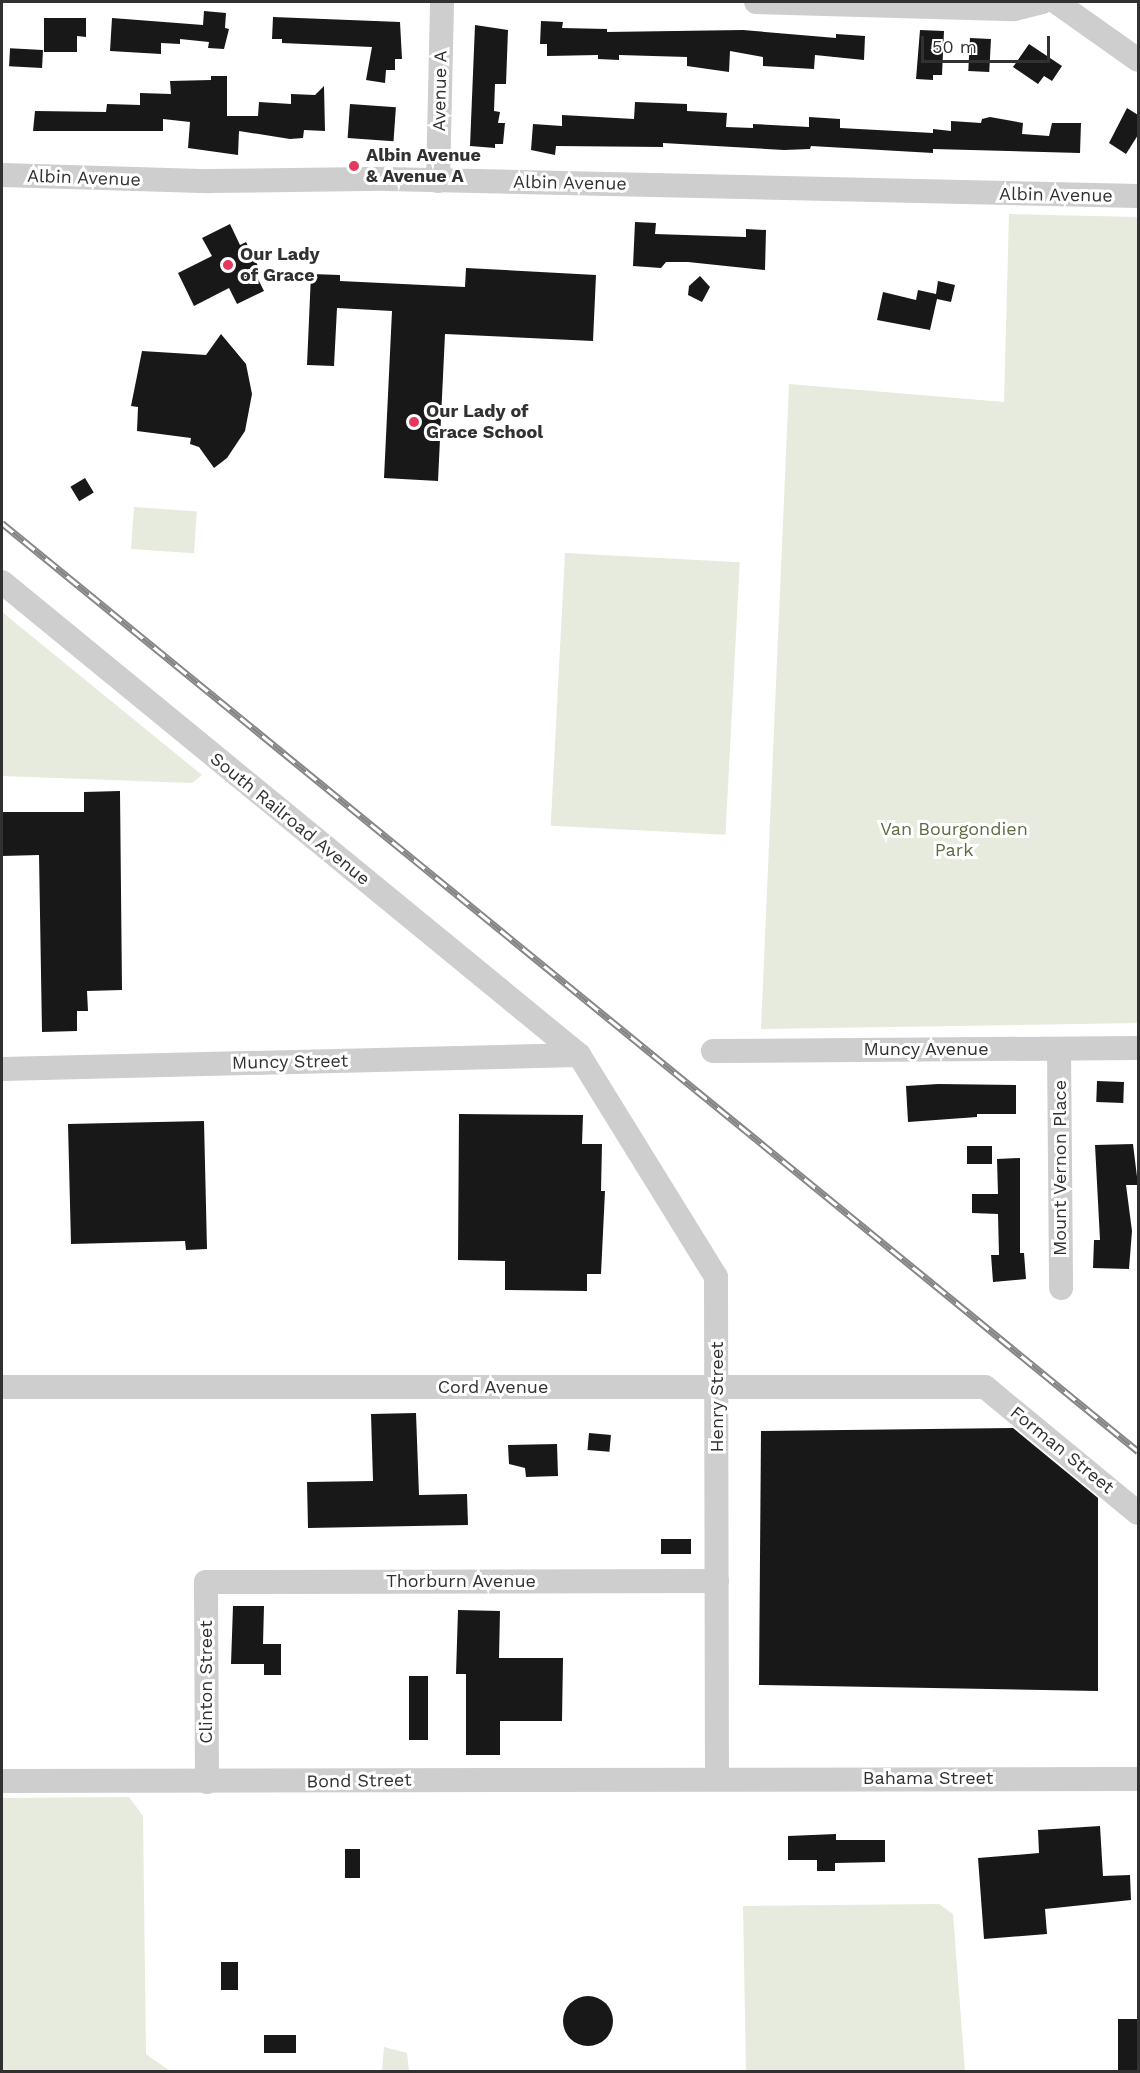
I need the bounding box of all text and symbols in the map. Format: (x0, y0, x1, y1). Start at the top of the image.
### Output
scale bar (924, 24, 1053, 62)
text: 50 m (932, 36, 977, 57)
street label: Avenue A (428, 50, 452, 132)
place label: Albin Avenue & Avenue A (366, 145, 481, 188)
marker: Albin Avenue & Avenue A (347, 159, 361, 173)
street label: Albin Avenue (26, 165, 142, 191)
street label: Albin Avenue (513, 171, 627, 195)
street label: Albin Avenue (999, 183, 1113, 207)
place label: Our Lady of Grace (240, 244, 320, 286)
marker: Our Lady of Grace (221, 258, 235, 272)
place label: Our Lady of Grace School (426, 401, 543, 444)
marker: Our Lady of Grace School (407, 415, 421, 429)
street label: South Railroad Avenue (206, 748, 374, 890)
park label: Van Bourgondien Park (880, 819, 1028, 862)
street label: Muncy Avenue (863, 1038, 989, 1060)
street label: Muncy Street (231, 1050, 349, 1074)
street label: Mount Vernon Place (1049, 1080, 1071, 1256)
street label: Henry Street (706, 1341, 728, 1453)
street label: Cord Avenue (437, 1376, 549, 1398)
street label: Forman Street (1006, 1402, 1118, 1498)
street label: Thorburn Avenue (386, 1570, 536, 1592)
street label: Clinton Street (195, 1620, 217, 1744)
street label: Bahama Street (863, 1767, 993, 1789)
street label: Bond Street (306, 1769, 412, 1793)

